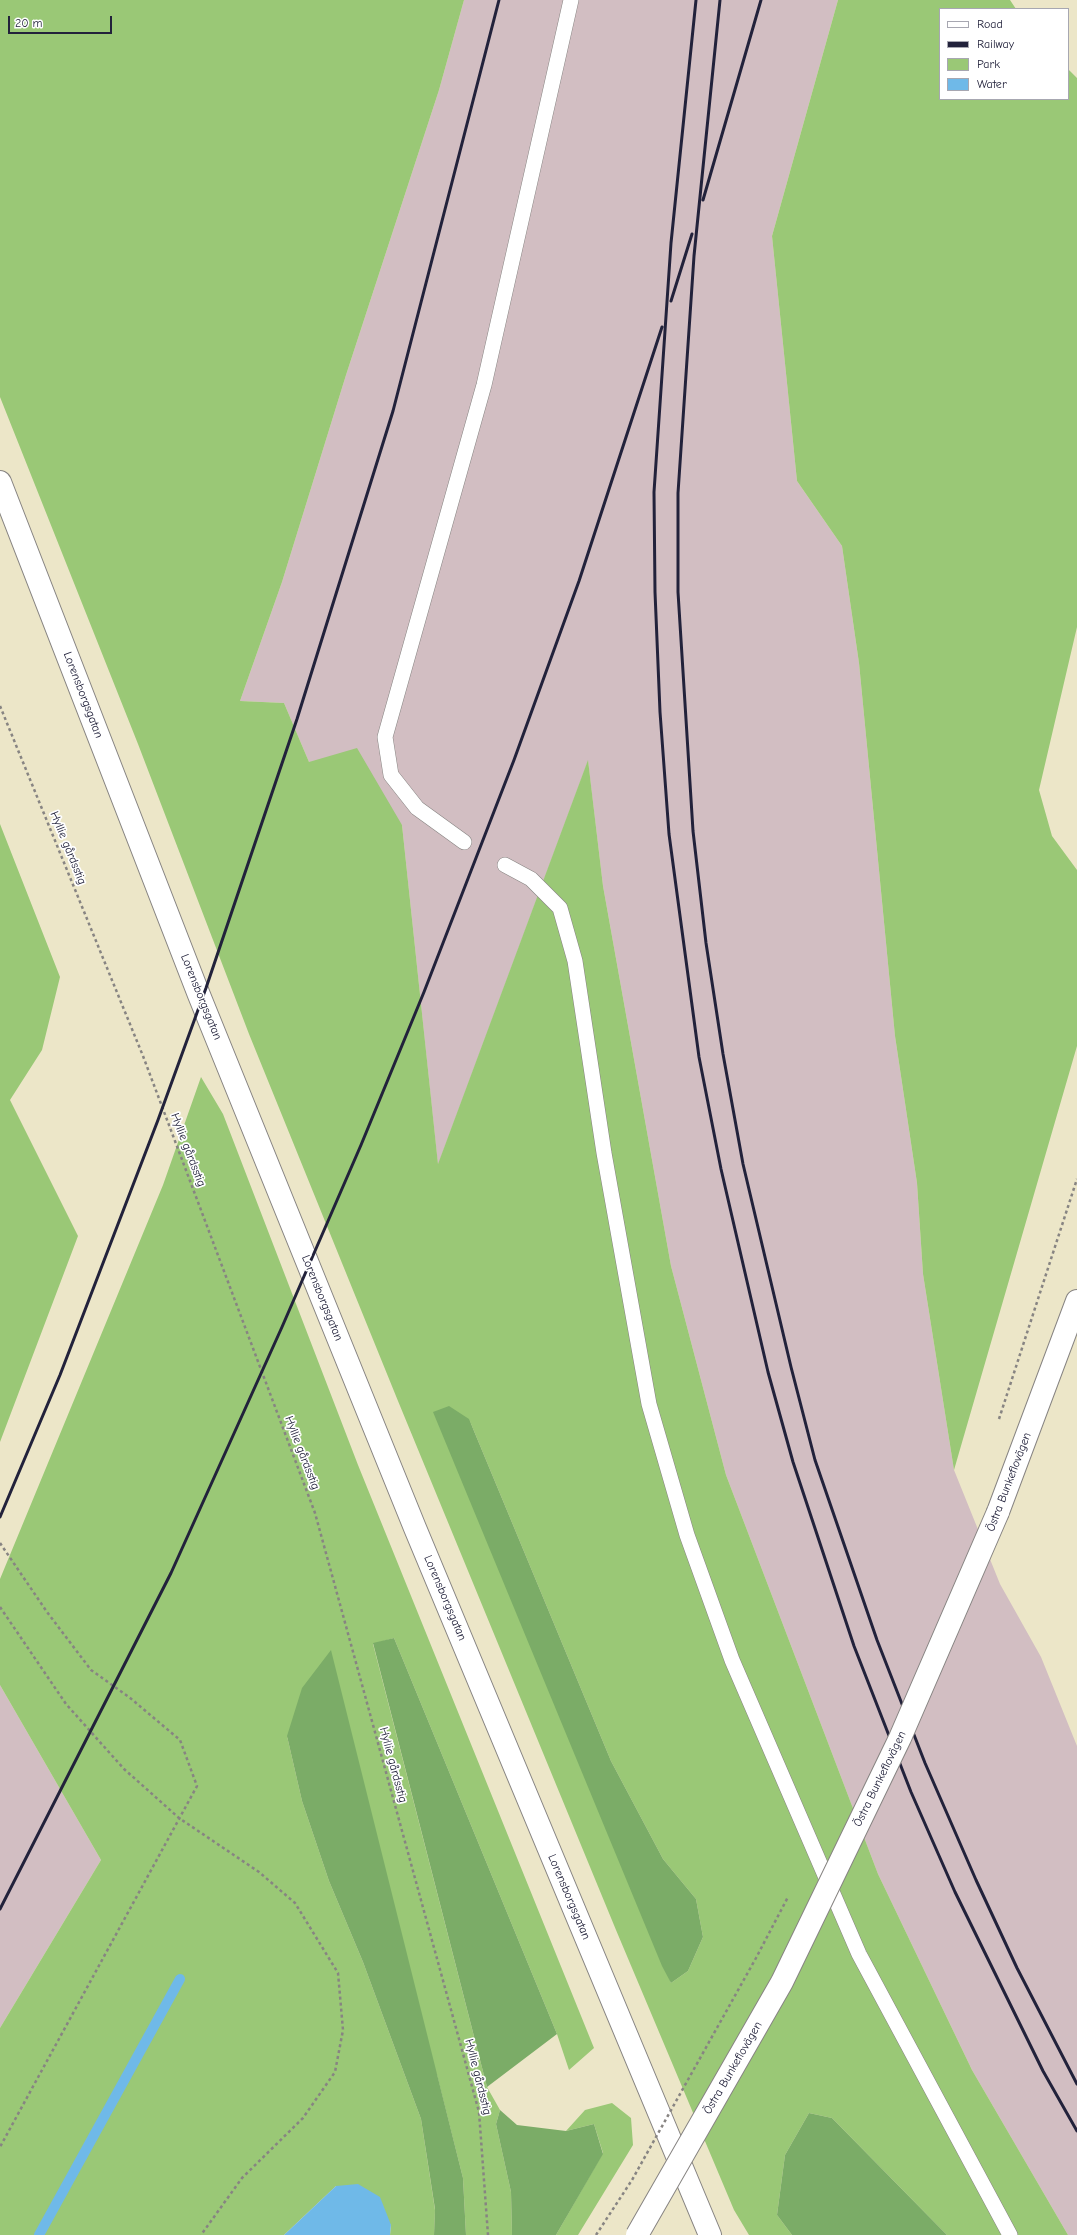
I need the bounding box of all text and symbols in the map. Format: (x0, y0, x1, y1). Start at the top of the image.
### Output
scale bar (10, 8, 114, 34)
legend (939, 8, 1069, 100)
text: 20 m (15, 16, 43, 30)
text: Road (977, 17, 1003, 31)
text: Railway (977, 37, 1014, 51)
text: Park (977, 57, 1000, 71)
text: Water (977, 77, 1007, 91)
street label: Lorensborgsgatan (60, 650, 106, 740)
street label: Hyllie gårdsstig (47, 809, 89, 887)
street label: Lorensborgsgatan (177, 952, 225, 1042)
street label: Hyllie gårdsstig (167, 1111, 209, 1189)
street label: Lorensborgsgatan (298, 1253, 346, 1343)
street label: Hyllie gårdsstig (281, 1414, 323, 1492)
street label: Östra Bunkeflovägen (983, 1430, 1035, 1534)
street label: Lorensborgsgatan (421, 1553, 469, 1643)
street label: Hyllie gårdsstig (376, 1726, 410, 1804)
street label: Östra Bunkeflovägen (851, 1729, 909, 1829)
street label: Lorensborgsgatan (545, 1852, 593, 1942)
street label: Östra Bunkeflovägen (701, 2019, 765, 2117)
street label: Hyllie gårdsstig (462, 2037, 494, 2117)

